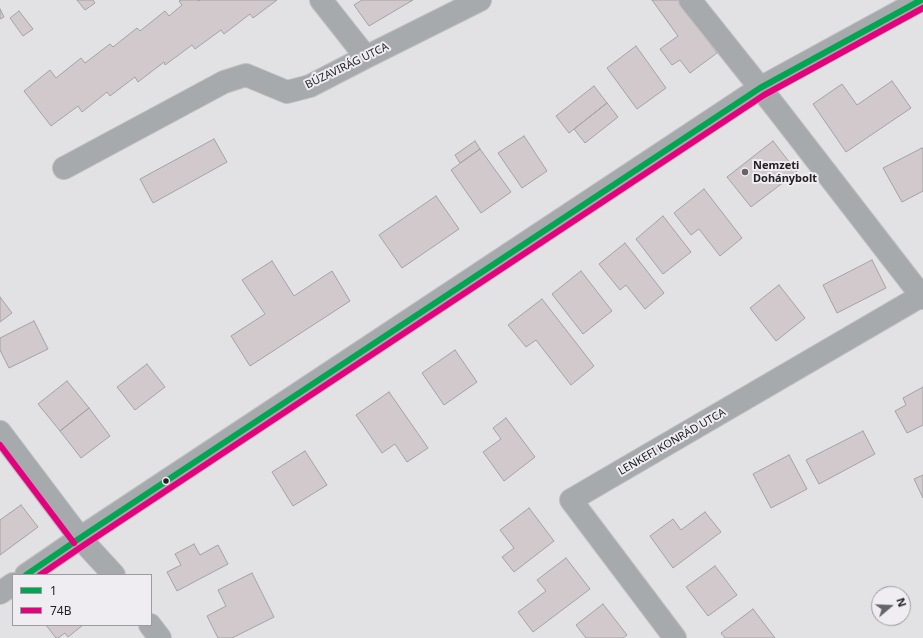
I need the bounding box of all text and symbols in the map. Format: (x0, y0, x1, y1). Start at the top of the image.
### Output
street label: BÚZAVIRÁG UTCA (303, 40, 391, 92)
place label: Nemzeti Dohánybolt (753, 159, 817, 185)
marker: Nemzeti Dohánybolt (740, 167, 750, 177)
street label: LENKEFI KONRÁD UTCA (616, 406, 728, 478)
unlabelled marker (161, 476, 171, 486)
legend (12, 574, 152, 626)
text: 1 (50, 582, 57, 599)
north arrow (871, 586, 911, 626)
text: N (893, 596, 910, 609)
text: 74B (50, 602, 72, 619)

